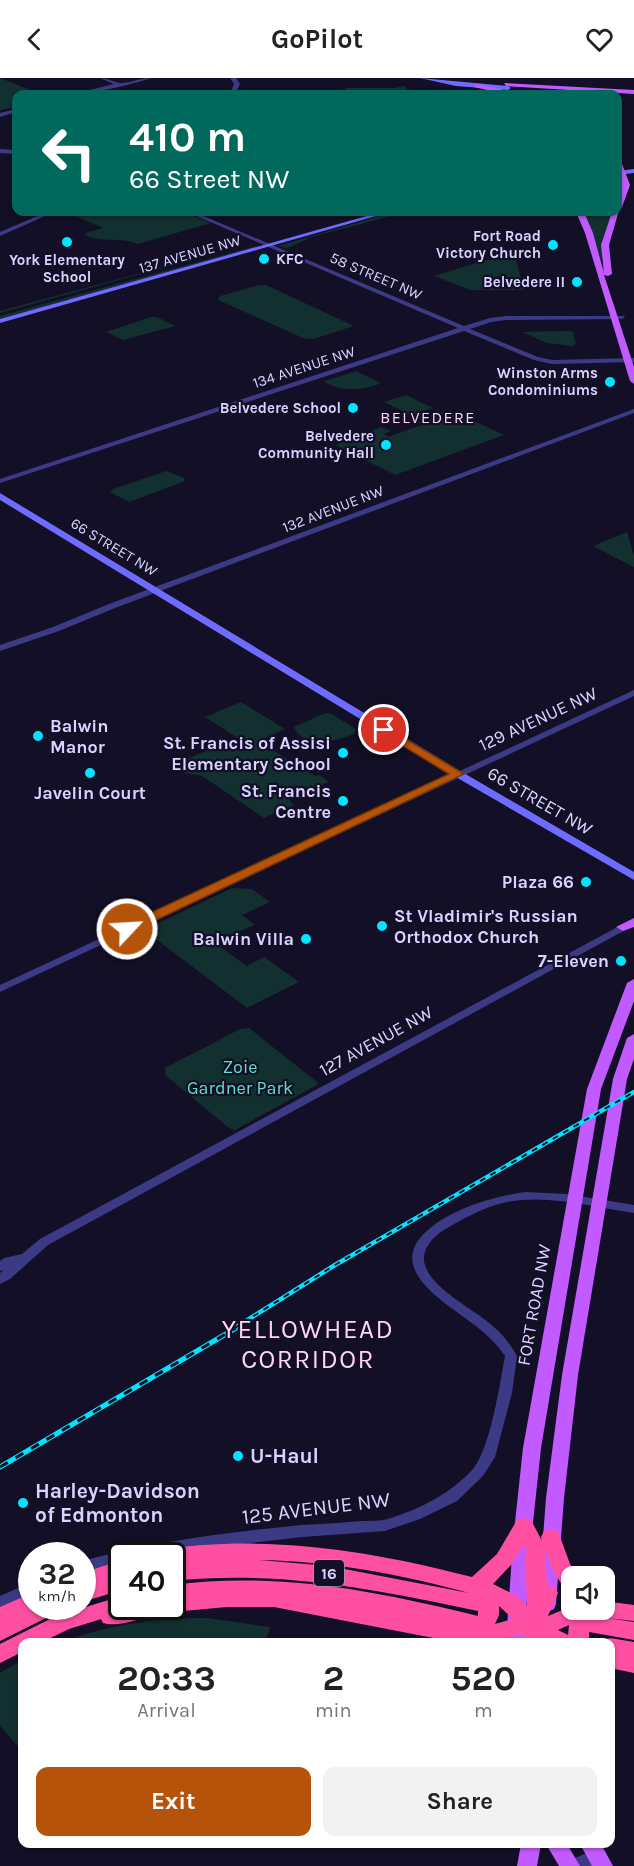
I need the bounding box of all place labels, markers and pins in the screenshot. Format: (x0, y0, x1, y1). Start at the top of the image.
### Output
place label: Fort Road Victory Church (436, 227, 541, 262)
marker: York Elementary School (60, 235, 74, 249)
marker: Fort Road Victory Church (546, 238, 560, 252)
place label: KFC (276, 250, 304, 268)
place label: York Elementary School (9, 251, 125, 286)
marker: KFC (257, 252, 271, 266)
place label: Belvedere II (483, 273, 565, 291)
marker: Belvedere II (570, 275, 584, 289)
place label: Winston Arms Condominiums (488, 364, 598, 399)
marker: Winston Arms Condominiums (603, 375, 617, 389)
place label: Belvedere School (220, 399, 341, 417)
marker: Belvedere School (346, 401, 360, 415)
place label: Belvedere Community Hall (258, 427, 374, 462)
marker: Belvedere Community Hall (379, 438, 393, 452)
pin (358, 704, 409, 755)
place label: Balwin Manor (50, 715, 108, 758)
marker: Balwin Manor (31, 729, 45, 743)
place label: St. Francis of Assisi Elementary School (163, 732, 331, 775)
marker: St. Francis of Assisi Elementary School (336, 746, 350, 760)
marker: Javelin Court (83, 766, 97, 780)
place label: St. Francis Centre (240, 780, 331, 823)
place label: Javelin Court (34, 782, 146, 804)
marker: St. Francis Centre (336, 794, 350, 808)
place label: Plaza 66 (502, 871, 574, 893)
marker: Plaza 66 (579, 875, 593, 889)
place label: St Vladimir's Russian Orthodox Church (394, 905, 578, 948)
marker: St Vladimir's Russian Orthodox Church (375, 919, 389, 933)
place label: Balwin Villa (193, 928, 294, 950)
marker: Balwin Villa (299, 932, 313, 946)
place label: 7-Eleven (538, 950, 609, 972)
marker: 7-Eleven (614, 954, 628, 968)
place label: U-Haul (250, 1444, 319, 1468)
marker: U-Haul (231, 1449, 245, 1463)
place label: Harley-Davidson of Edmonton (35, 1479, 200, 1527)
marker: Harley-Davidson of Edmonton (16, 1496, 30, 1510)

